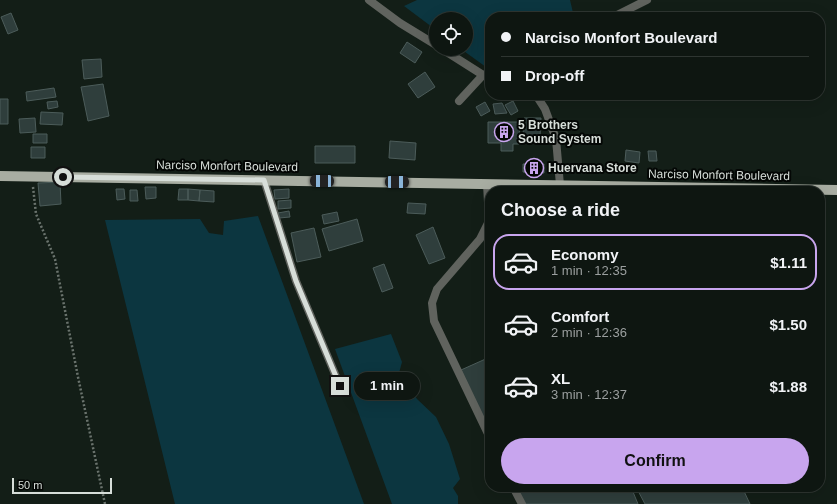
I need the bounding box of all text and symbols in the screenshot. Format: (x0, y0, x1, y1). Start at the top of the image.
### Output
map controls (429, 12, 473, 56)
button: locate (429, 12, 473, 56)
text: Narciso Monfort Boulevard (525, 29, 718, 46)
text: Drop-off (525, 67, 584, 84)
place label: 5 Brothers Sound System (518, 118, 601, 146)
building icon: 5 Brothers Sound System (493, 121, 515, 143)
building icon: Huervana Store (523, 157, 545, 179)
street label: Narciso Monfort Boulevard (156, 158, 298, 174)
place label: Huervana Store (548, 161, 637, 175)
street label: Narciso Monfort Boulevard (648, 167, 790, 183)
route start (54, 168, 72, 186)
car (310, 175, 334, 187)
car (385, 176, 409, 188)
text: Choose a ride (501, 200, 620, 220)
icon: car (503, 244, 539, 280)
text: Economy (551, 246, 619, 263)
text: $1.11 (770, 254, 807, 271)
text: 1 min · 12:35 (551, 263, 627, 278)
icon: car (503, 306, 539, 342)
text: Comfort (551, 308, 609, 325)
text: $1.50 (769, 316, 807, 333)
text: 2 min · 12:36 (551, 325, 627, 340)
icon: car (503, 368, 539, 404)
text: XL (551, 370, 570, 387)
callout: 1 min (354, 372, 420, 400)
route end (331, 377, 349, 395)
text: 1 min (370, 378, 404, 393)
text: $1.88 (769, 378, 807, 395)
text: 3 min · 12:37 (551, 387, 627, 402)
button: Confirm (501, 438, 809, 484)
scale bar (12, 476, 112, 495)
text: 50 m (18, 479, 42, 491)

